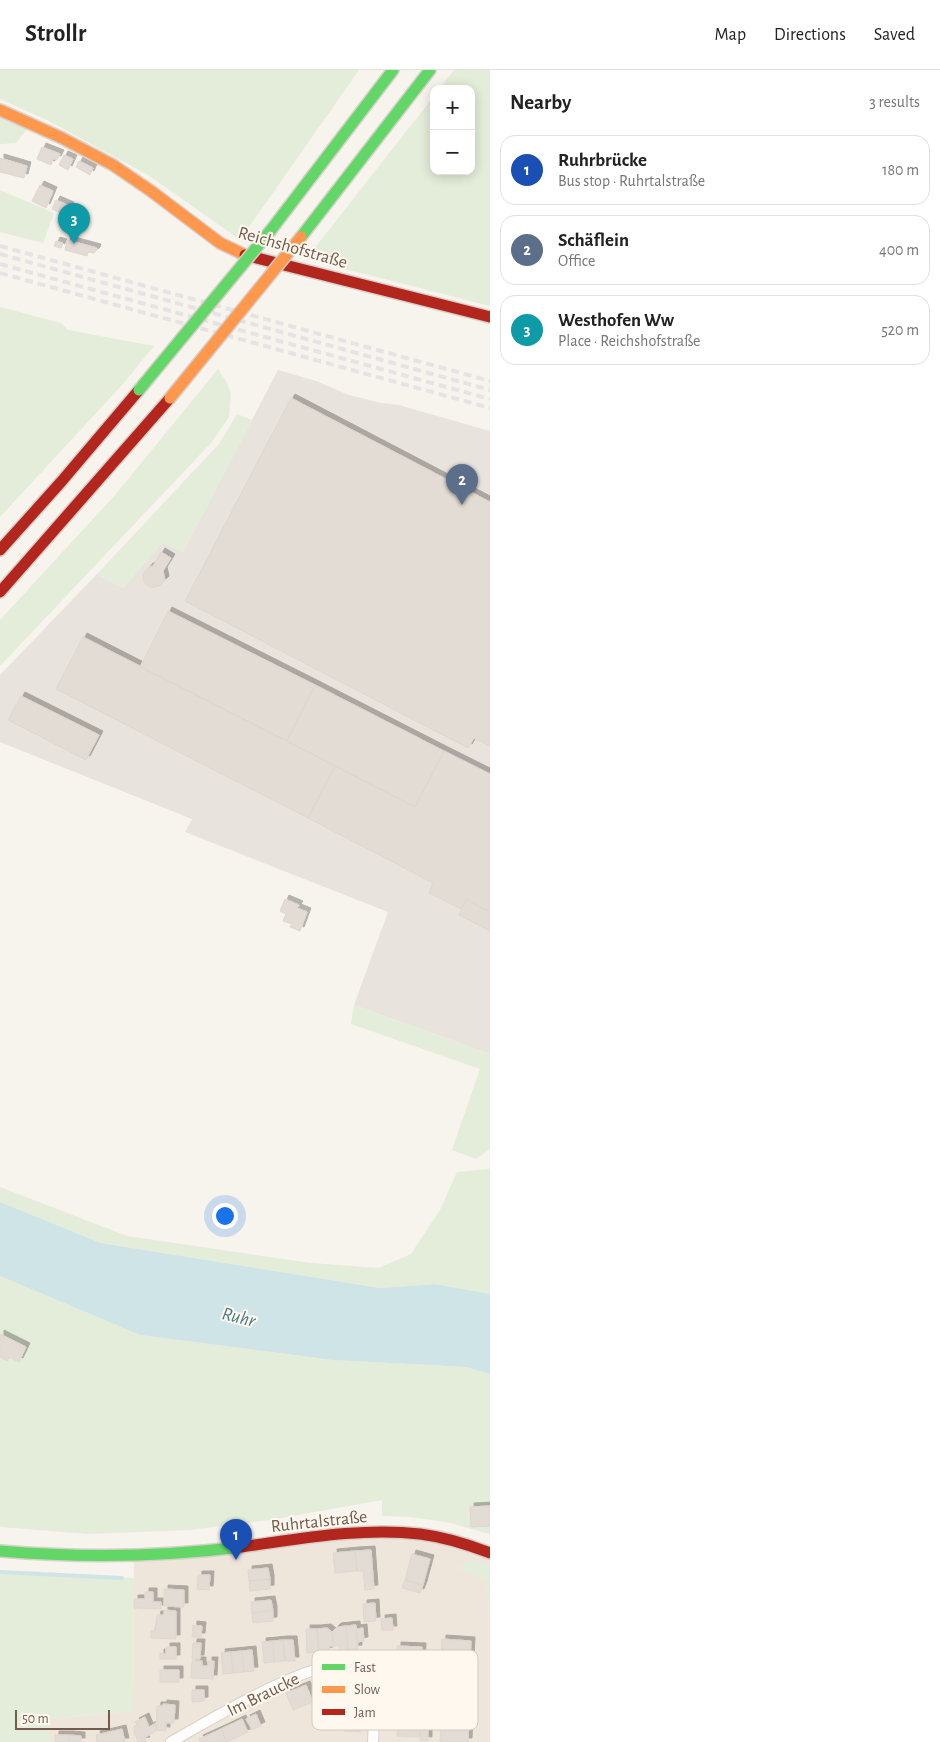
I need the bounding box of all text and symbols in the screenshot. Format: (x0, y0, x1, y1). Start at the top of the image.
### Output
text: Strollr (25, 22, 86, 46)
text: Map (715, 26, 746, 44)
text: Directions (774, 26, 846, 44)
text: Saved (874, 26, 915, 44)
map controls (430, 85, 475, 175)
button: + (430, 85, 475, 130)
text: Nearby (510, 92, 571, 113)
text: 3 results (869, 94, 920, 110)
button: − (430, 130, 475, 175)
text: Ruhrbrücke (558, 151, 647, 170)
text: 1 (524, 162, 530, 178)
text: 180 m (882, 162, 919, 178)
text: Bus stop · Ruhrtalstraße (558, 173, 705, 189)
pin: 3 (58, 203, 90, 244)
street label: Reichshofstraße (236, 224, 349, 272)
text: Schäflein (558, 231, 629, 250)
text: 2 (523, 242, 531, 258)
text: 400 m (879, 242, 919, 258)
text: Office (558, 253, 595, 269)
text: Westhofen Ww (558, 311, 674, 330)
text: 3 (524, 322, 530, 338)
text: 520 m (881, 322, 919, 338)
text: Place · Reichshofstraße (558, 333, 700, 349)
pin: 2 (446, 464, 478, 505)
your location (212, 1203, 238, 1229)
water label: Ruhr (220, 1304, 258, 1331)
street label: Ruhrtalstraße (270, 1508, 368, 1536)
pin: 1 (220, 1519, 252, 1560)
legend (312, 1650, 478, 1730)
text: Fast (354, 1661, 376, 1675)
street label: Im Braucke (225, 1670, 302, 1720)
text: Slow (354, 1683, 381, 1697)
text: Jam (354, 1706, 376, 1720)
scale bar (15, 1707, 110, 1730)
text: 50 m (22, 1712, 49, 1726)

